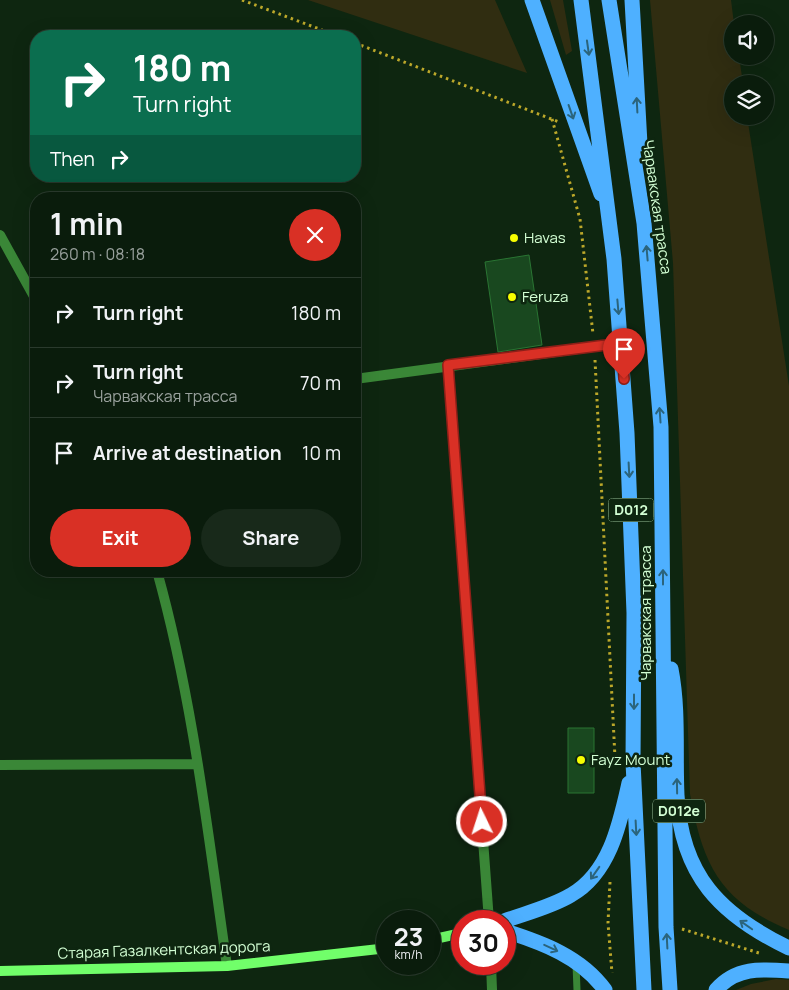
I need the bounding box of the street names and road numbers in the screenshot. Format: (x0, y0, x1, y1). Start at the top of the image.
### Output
street label: Чарвакская трасса (638, 138, 677, 275)
road number: D012 (608, 498, 654, 522)
street label: Чарвакская трасса (635, 545, 656, 681)
road number: D012e (653, 799, 705, 822)
street label: Старая Газалкентская дорога (57, 935, 271, 964)

